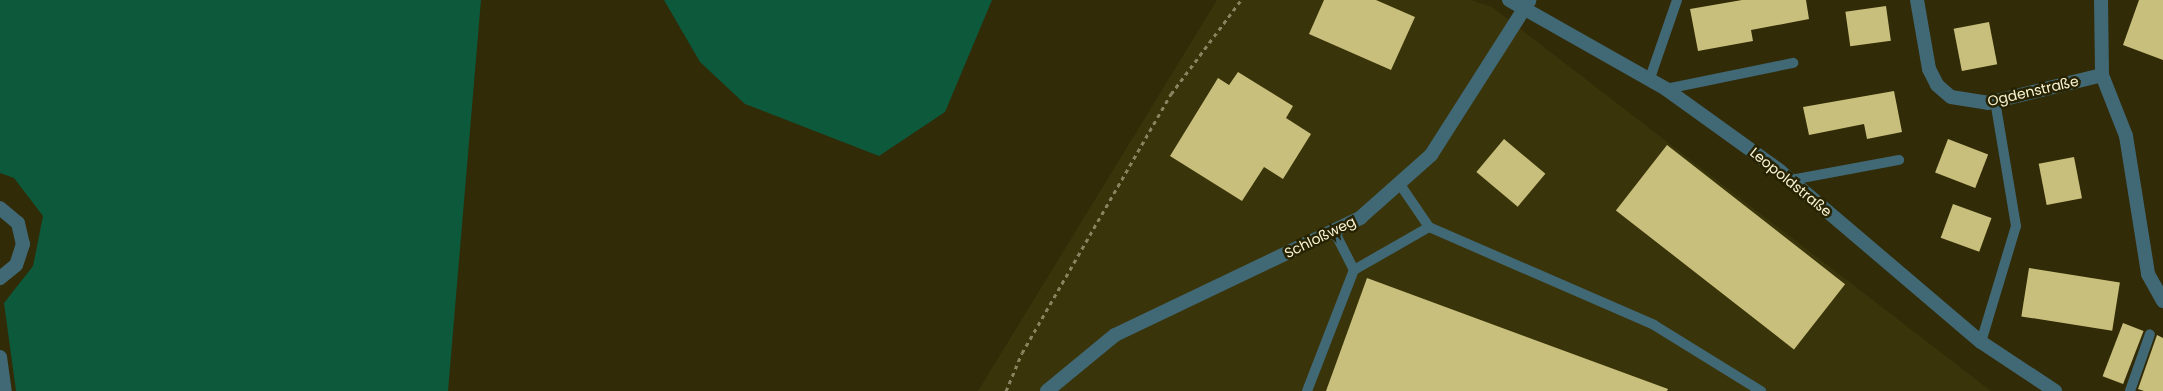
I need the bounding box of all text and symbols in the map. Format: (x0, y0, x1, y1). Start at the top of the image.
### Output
street label: Ogdenstraße (1986, 72, 2080, 110)
street label: Leopoldstraße (1747, 144, 1835, 220)
street label: Schloßweg (1282, 213, 1358, 261)

